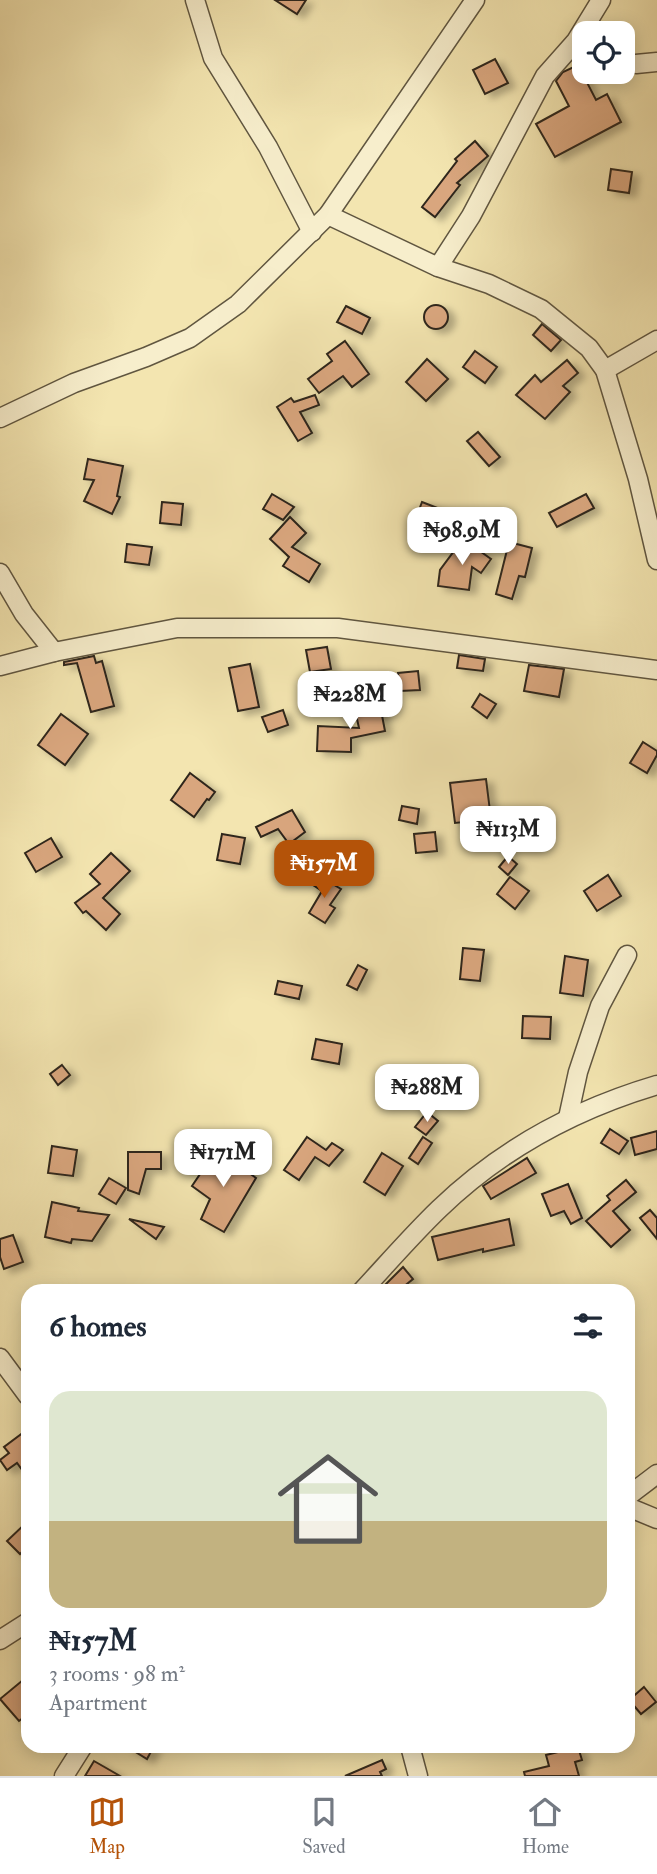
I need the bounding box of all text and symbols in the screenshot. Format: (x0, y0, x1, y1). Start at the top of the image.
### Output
map controls (572, 21, 635, 84)
button: locate (572, 21, 635, 84)
pin: ₦98.9M (405, 508, 519, 567)
text: ₦98.9M (423, 515, 501, 544)
pin: ₦228M (301, 672, 399, 731)
text: ₦228M (314, 679, 386, 708)
pin: ₦113M (459, 806, 557, 866)
text: ₦113M (476, 814, 540, 843)
pin: ₦157M (275, 841, 373, 900)
text: ₦157M (290, 848, 358, 877)
pin: ₦288M (378, 1064, 476, 1124)
text: ₦288M (391, 1072, 463, 1101)
pin: ₦171M (174, 1130, 272, 1189)
text: ₦171M (190, 1137, 256, 1166)
icon: filters (569, 1307, 607, 1345)
text: 6 homes (49, 1308, 147, 1345)
icon: home (265, 1436, 391, 1562)
text: ₦157M (49, 1622, 137, 1659)
text: 3 rooms · 98 m² (49, 1659, 185, 1688)
text: Apartment (49, 1688, 147, 1717)
tab: Map (88, 1793, 126, 1859)
tab: Saved (302, 1793, 346, 1859)
tab: Home (522, 1793, 569, 1859)

